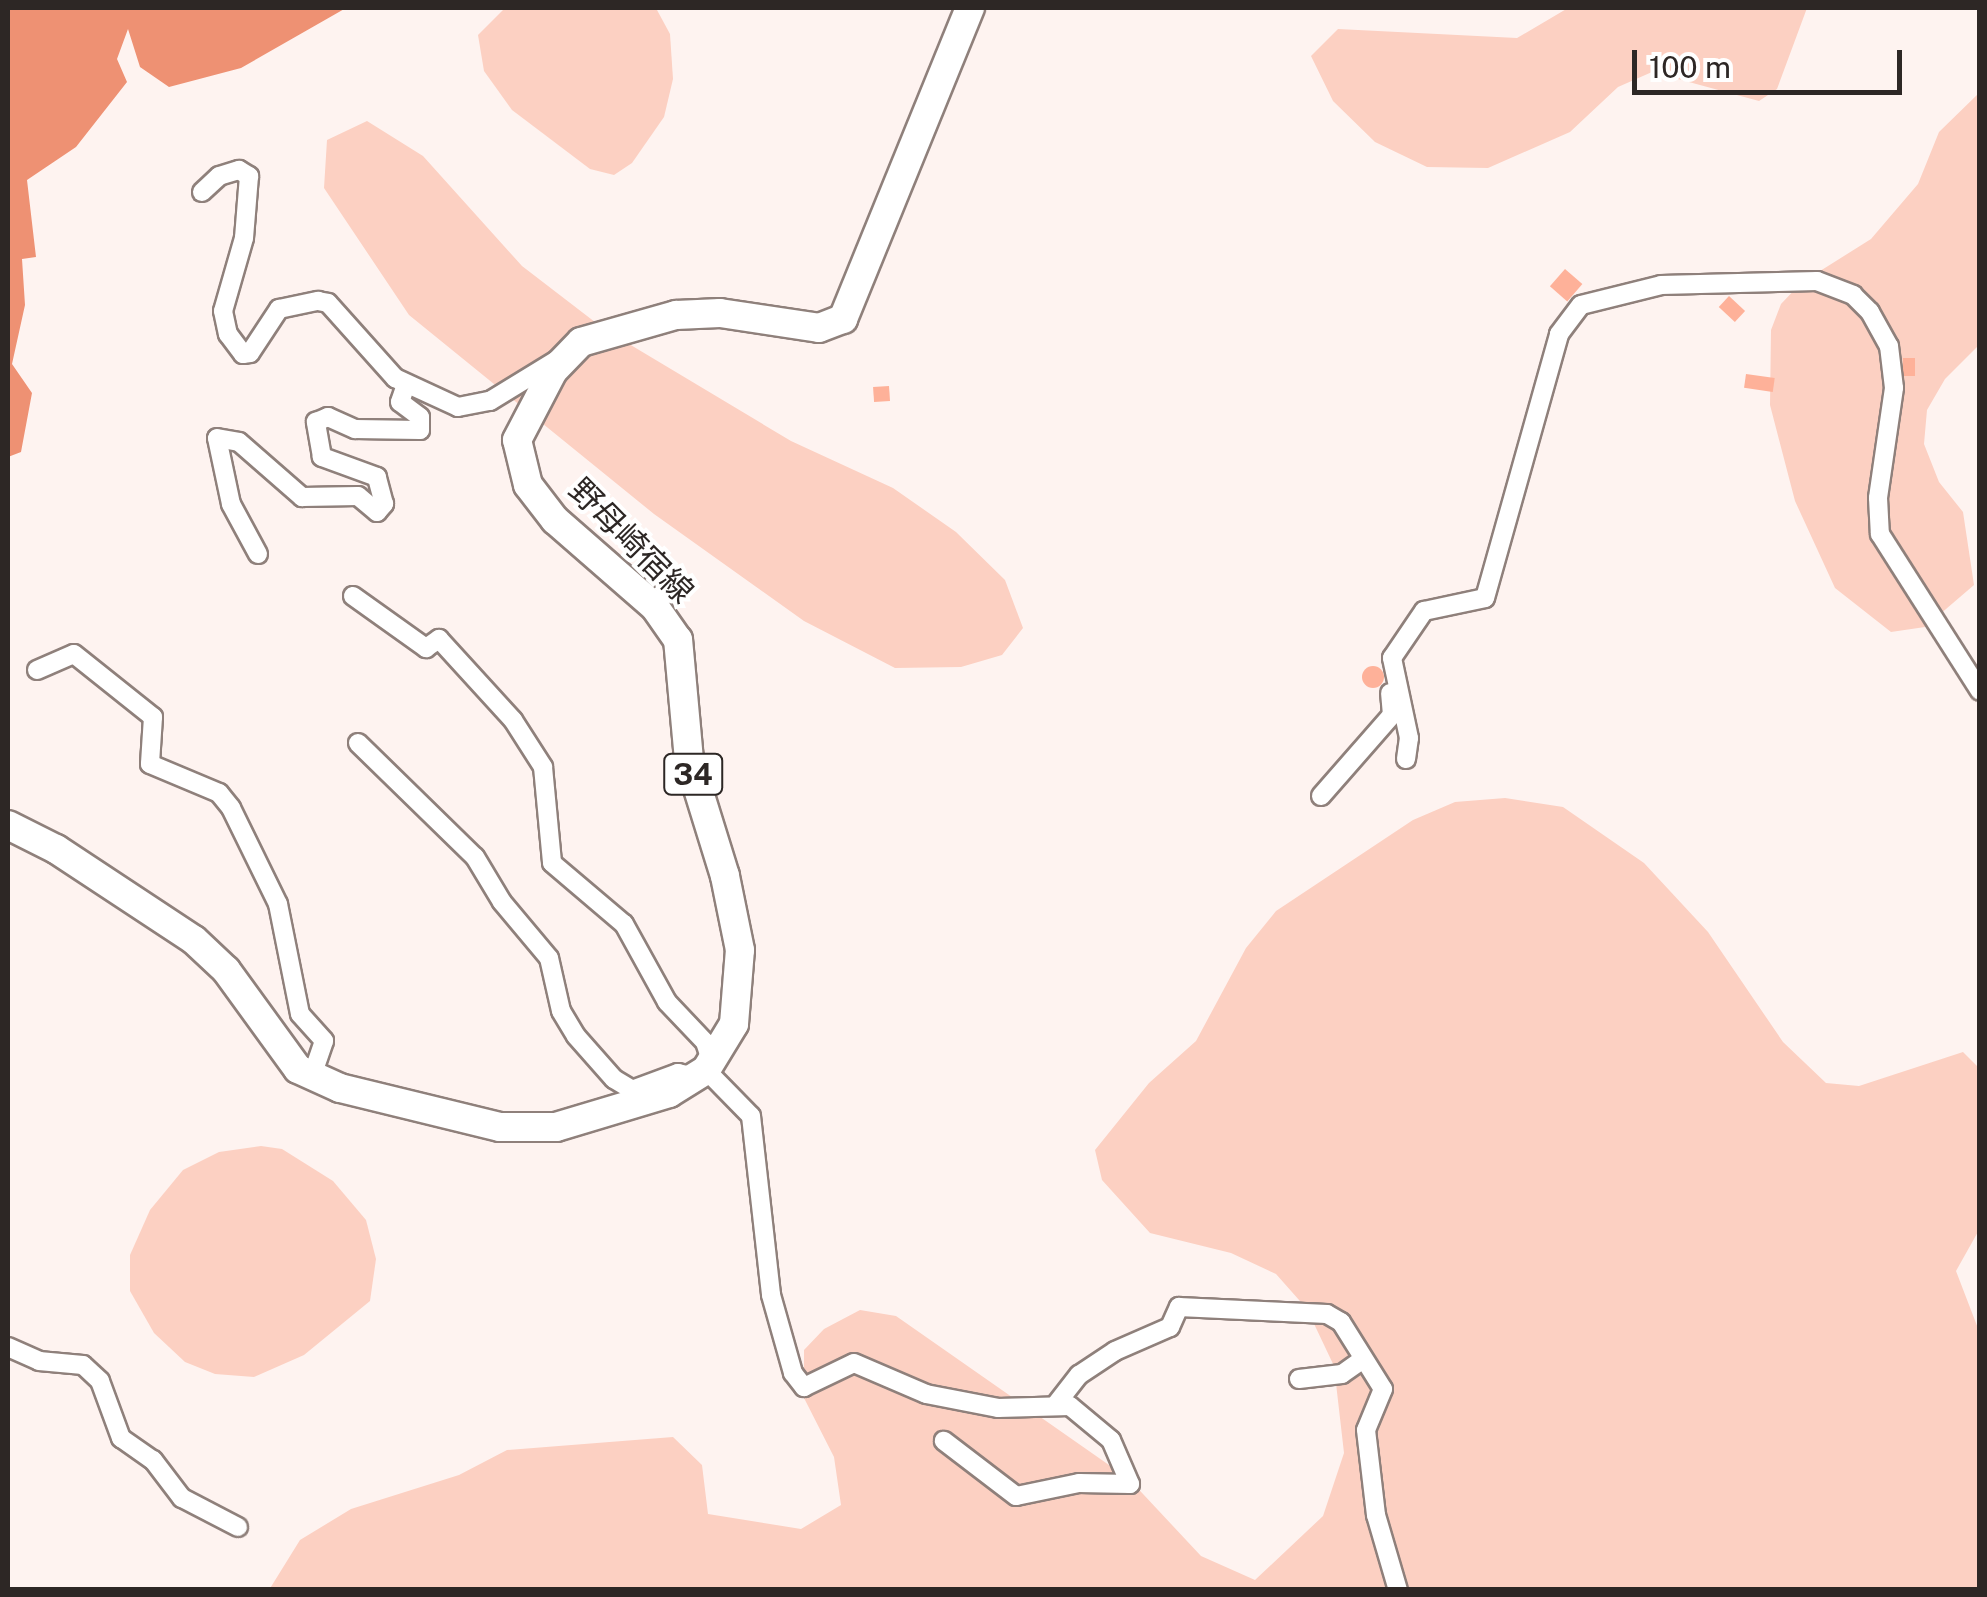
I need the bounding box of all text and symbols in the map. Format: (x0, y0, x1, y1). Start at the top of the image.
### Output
scale bar (1637, 30, 1907, 92)
text: 100 m (1649, 49, 1731, 85)
street label: 野母崎宿線 (561, 471, 701, 611)
road number: 34 (663, 749, 723, 799)

